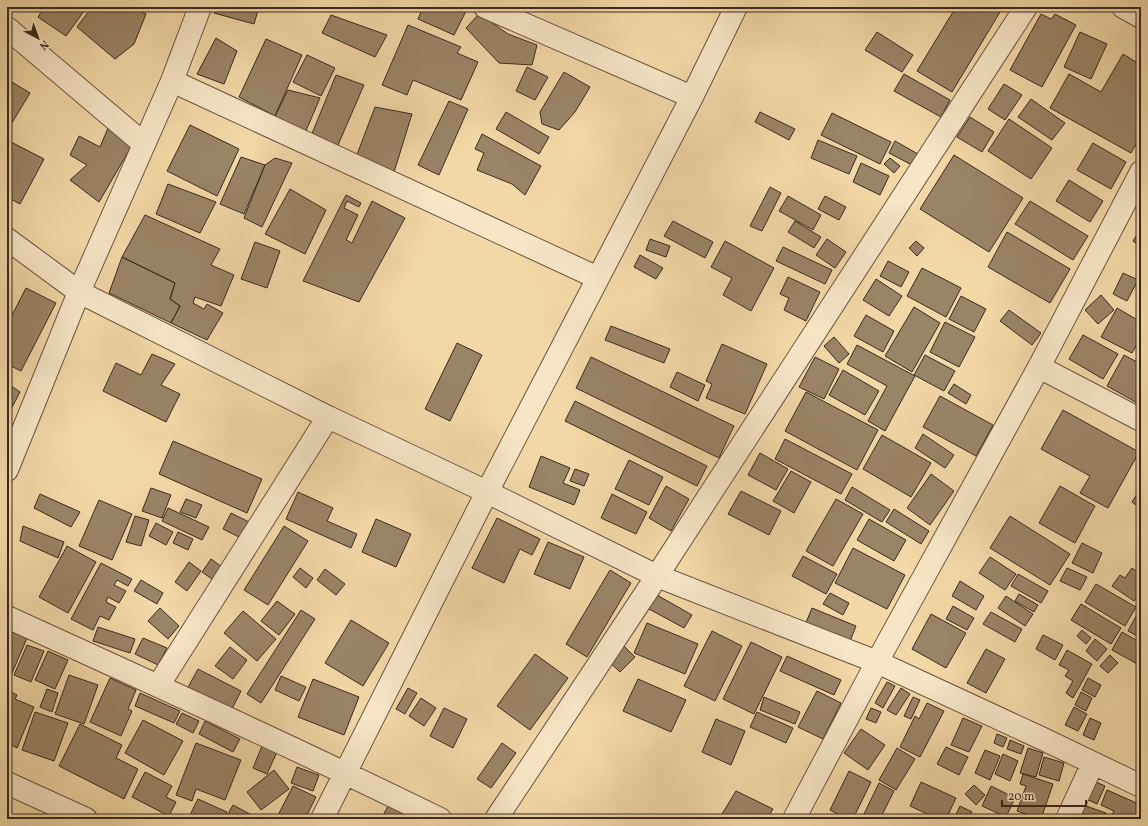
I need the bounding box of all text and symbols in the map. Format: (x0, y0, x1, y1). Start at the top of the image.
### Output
north arrow (18, 18, 58, 58)
text: N (36, 36, 52, 53)
scale bar (1002, 782, 1086, 808)
text: 20 m (1008, 789, 1035, 805)

